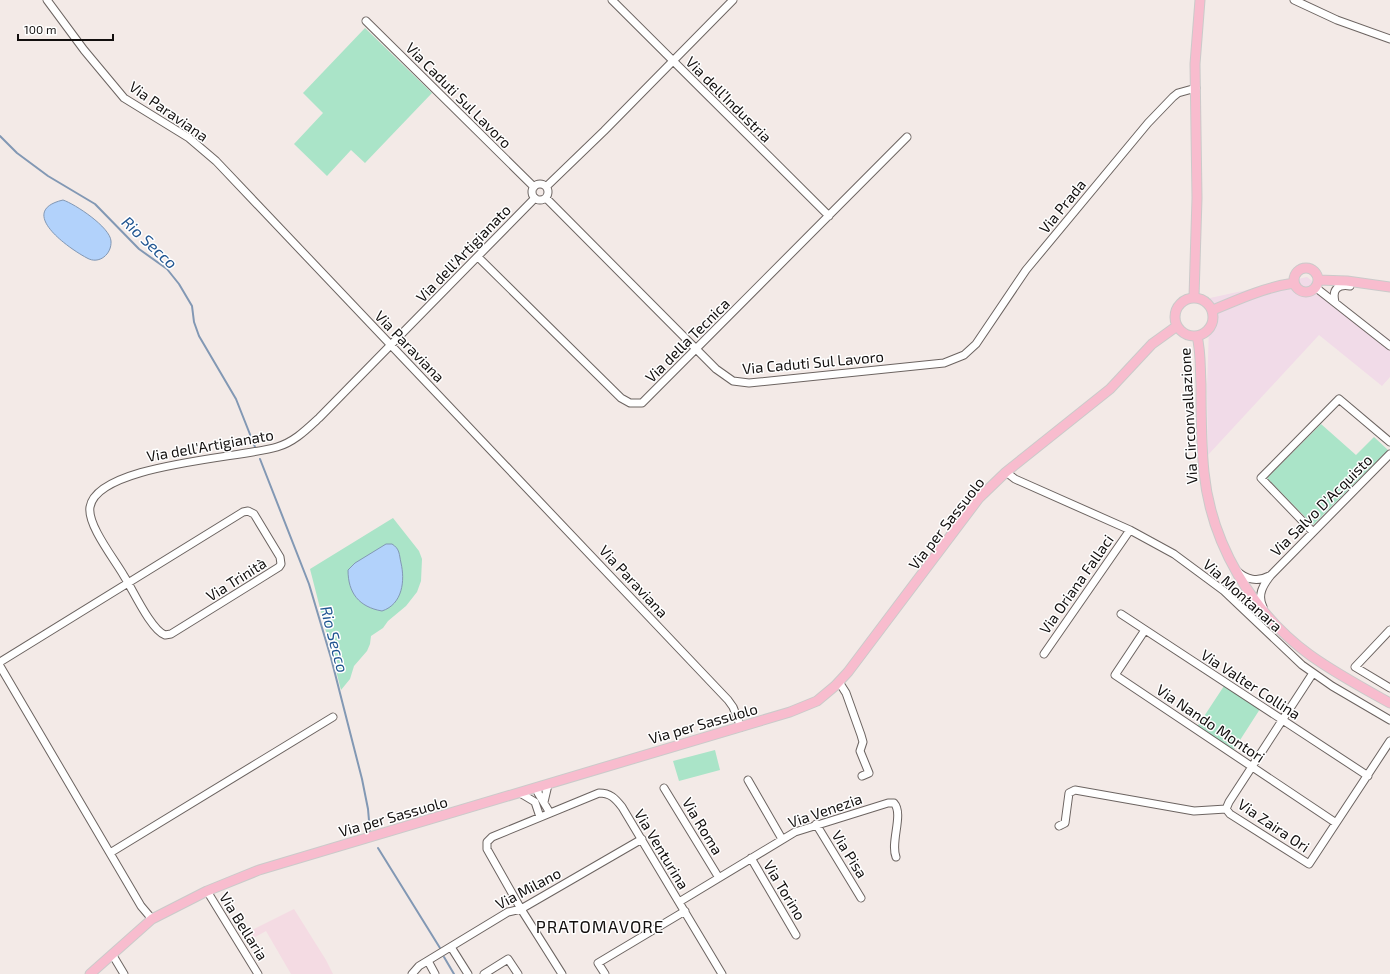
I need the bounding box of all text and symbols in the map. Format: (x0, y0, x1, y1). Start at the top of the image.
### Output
scale bar (18, 16, 113, 42)
text: 100 m (24, 22, 56, 36)
street label: Via Caduti Sul Lavoro (402, 38, 516, 152)
street label: Via dell’Industria (682, 52, 776, 146)
street label: Via Paraviana (126, 77, 212, 145)
street label: Via Prada (1035, 175, 1089, 237)
street label: Via dell'Artigianato (412, 201, 514, 305)
water label: Rio Secco (119, 212, 181, 272)
street label: Via della Tecnica (641, 294, 733, 386)
street label: Via Paraviana (371, 306, 449, 386)
street label: Via Caduti Sul Lavoro (741, 347, 885, 377)
street label: Via Circonvallazione (1175, 347, 1201, 485)
street label: Via dell'Artigianato (145, 425, 275, 465)
street label: Via Salvo D'Acquisto (1266, 450, 1376, 560)
street label: Via per Sassuolo (904, 473, 988, 573)
street label: Via Oriana Fallaci (1035, 531, 1117, 637)
street label: Via Paraviana (596, 541, 672, 621)
street label: Via Trinità (203, 553, 269, 605)
street label: Via Montanara (1200, 555, 1286, 635)
water label: Rio Secco (317, 604, 353, 674)
street label: Via Valter Collina (1198, 645, 1304, 723)
street label: Via Nando Montori (1153, 680, 1269, 766)
street label: Via per Sassuolo (647, 699, 759, 747)
street label: Via Venezia (786, 789, 864, 831)
street label: Via per Sassuolo (337, 792, 449, 840)
street label: Via Roma (679, 794, 727, 858)
street label: Via Zaira Ori (1235, 795, 1313, 855)
street label: Via Venturina (631, 806, 693, 892)
street label: Via Pisa (828, 827, 872, 881)
street label: Via Torino (760, 857, 810, 923)
street label: Via Milano (492, 863, 564, 913)
street label: Via Bellaria (216, 889, 272, 963)
district label: PRATOMAVORE (536, 916, 664, 936)

